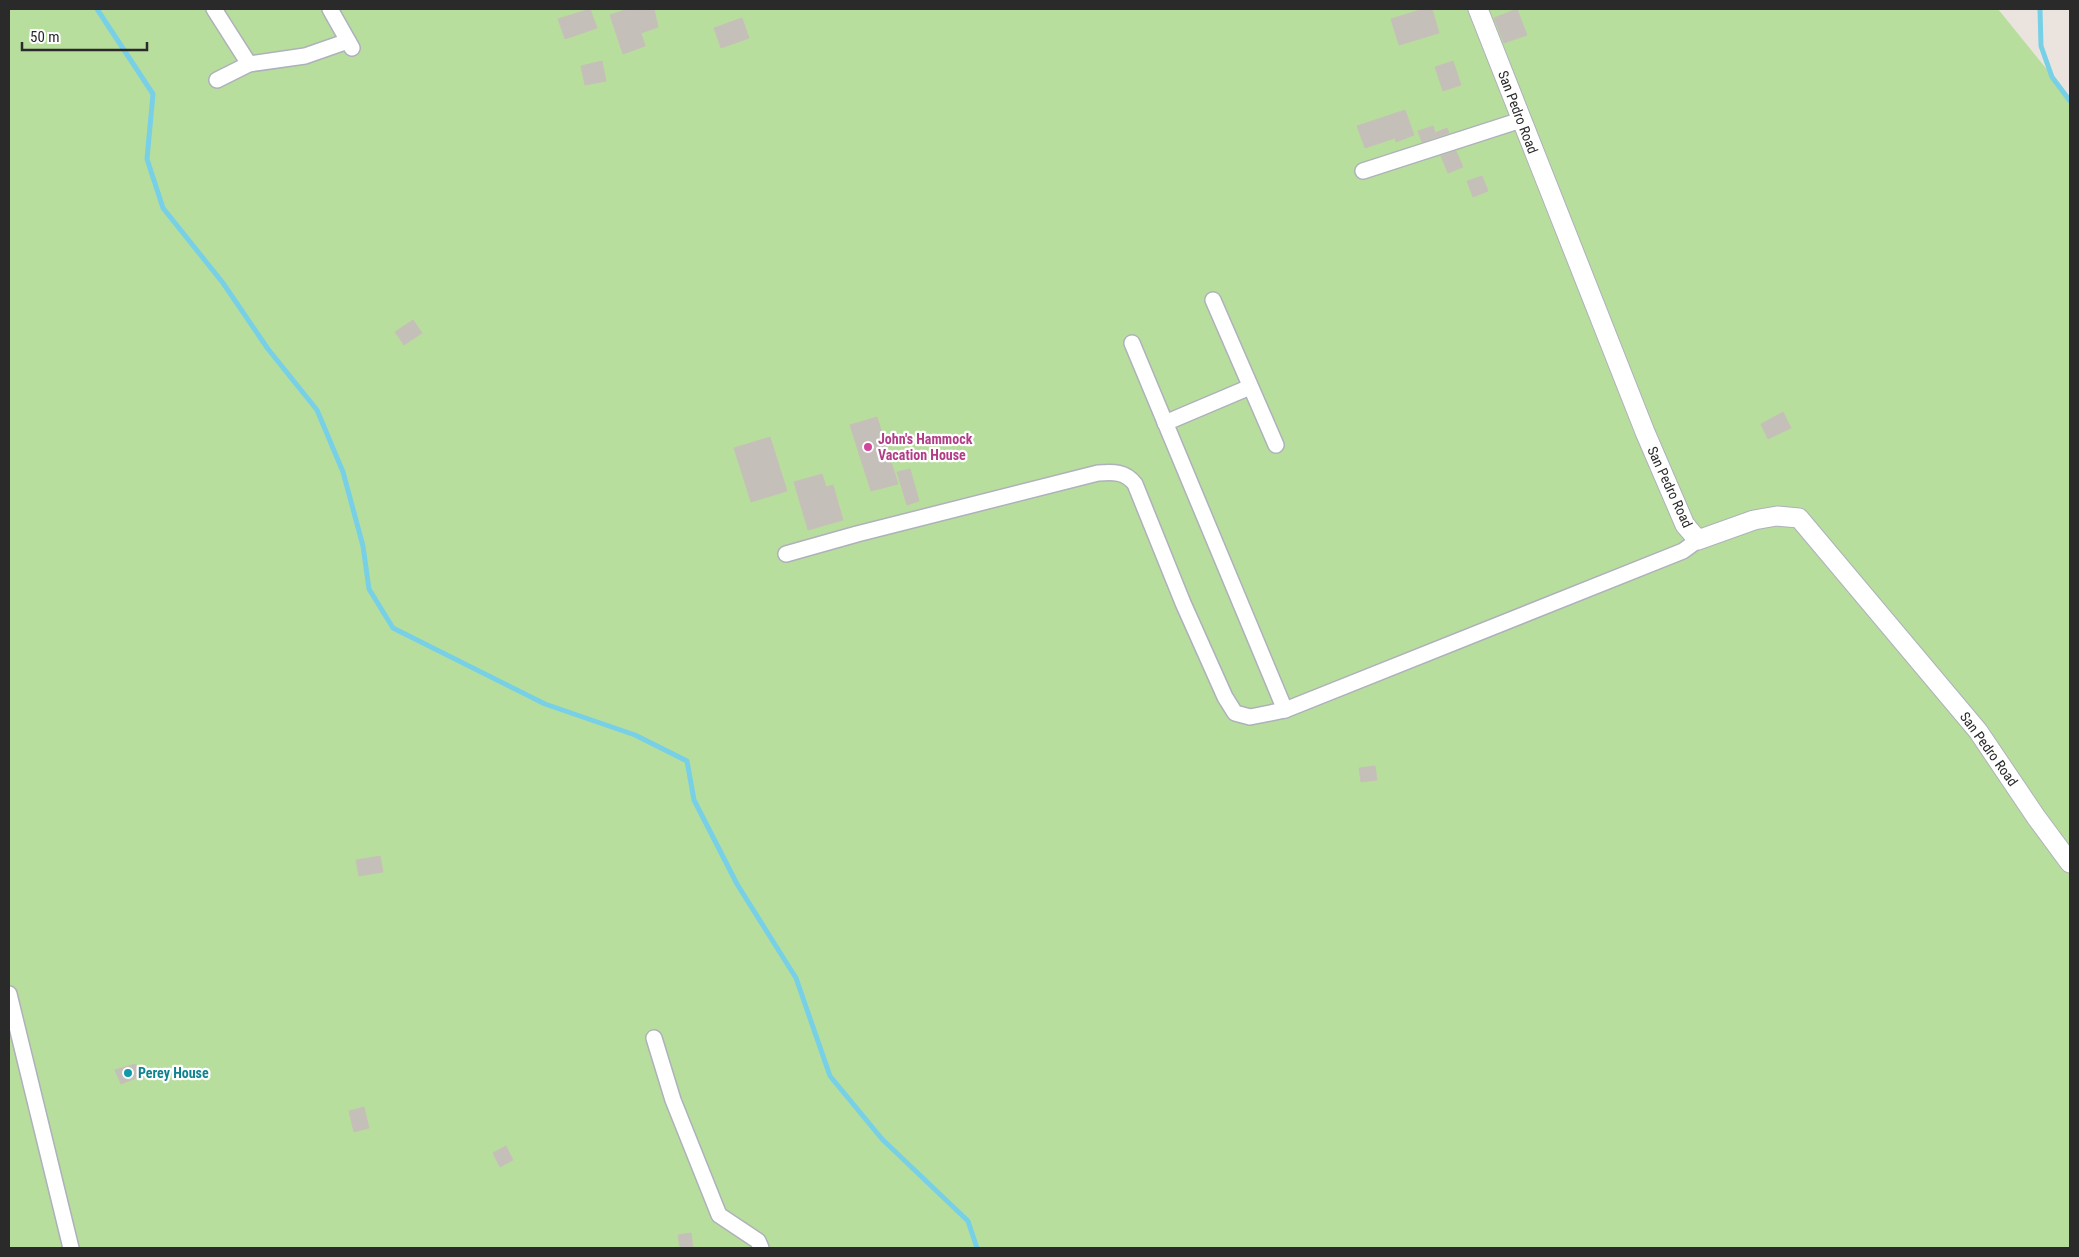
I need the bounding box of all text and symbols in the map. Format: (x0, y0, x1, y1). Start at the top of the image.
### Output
scale bar (22, 20, 148, 52)
text: 50 m (30, 28, 60, 46)
street label: San Pedro Road (1495, 68, 1541, 156)
place label: John's Hammock Vacation House (878, 431, 973, 463)
marker: John's Hammock Vacation House (862, 441, 874, 453)
street label: San Pedro Road (1644, 444, 1696, 530)
street label: San Pedro Road (1957, 709, 2021, 789)
place label: Perey House (138, 1065, 209, 1081)
marker: Perey House (122, 1067, 134, 1079)

